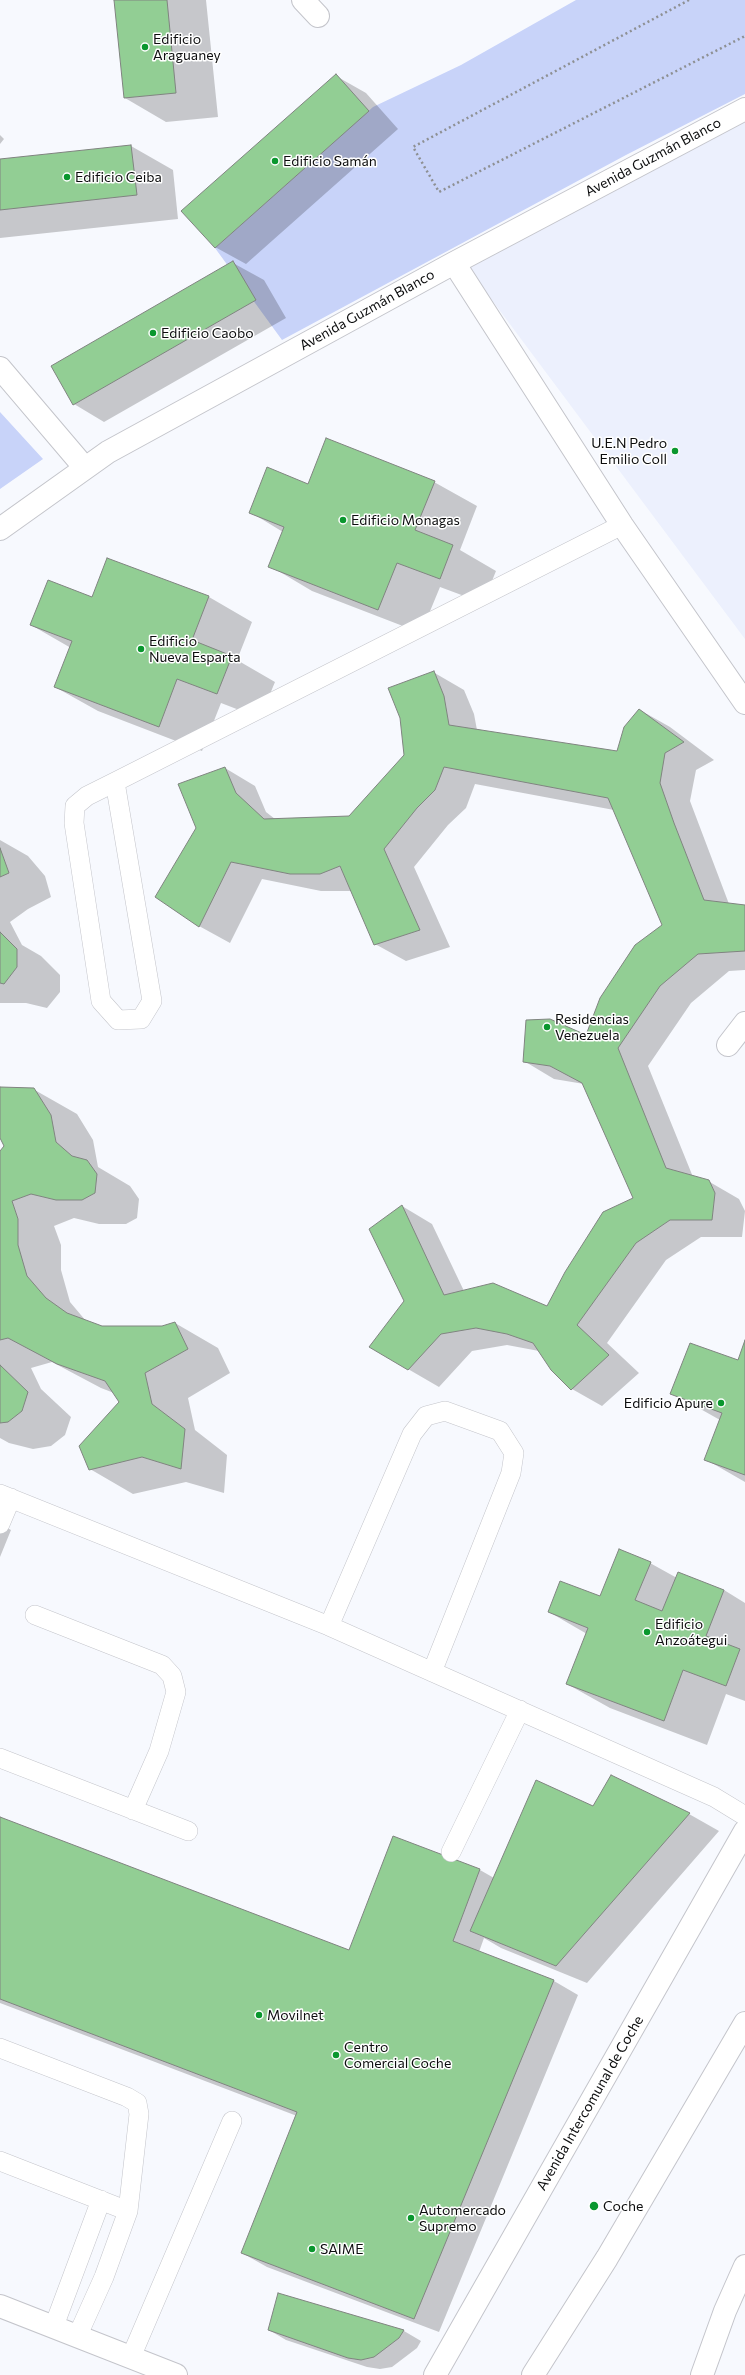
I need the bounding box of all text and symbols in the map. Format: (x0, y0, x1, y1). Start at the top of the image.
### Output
place label: Edificio Araguaney (153, 31, 221, 64)
marker: Edificio Araguaney (140, 42, 150, 52)
street label: Avenida Guzmán Blanco (582, 114, 724, 200)
place label: Edificio Samán (283, 153, 377, 169)
marker: Edificio Samán (270, 156, 280, 166)
place label: Edificio Ceiba (75, 169, 162, 185)
marker: Edificio Ceiba (62, 172, 72, 182)
street label: Avenida Guzmán Blanco (297, 266, 437, 354)
place label: Edificio Caobo (161, 325, 254, 341)
marker: Edificio Caobo (148, 328, 158, 338)
place label: U.E.N Pedro Emilio Coll (591, 435, 667, 468)
marker: U.E.N Pedro Emilio Coll (670, 446, 680, 456)
place label: Edificio Monagas (351, 512, 460, 528)
marker: Edificio Monagas (338, 515, 348, 525)
place label: Edificio Nueva Esparta (149, 633, 241, 666)
marker: Edificio Nueva Esparta (136, 644, 146, 654)
place label: Residencias Venezuela (555, 1011, 629, 1044)
marker: Residencias Venezuela (542, 1022, 552, 1032)
place label: Edificio Apure (624, 1395, 713, 1411)
marker: Edificio Apure (716, 1398, 726, 1408)
place label: Edificio Anzoátegui (655, 1616, 727, 1648)
marker: Edificio Anzoátegui (642, 1627, 652, 1637)
place label: Movilnet (267, 2007, 324, 2023)
marker: Movilnet (254, 2010, 264, 2020)
street label: Avenida Intercomunal de Coche (533, 2013, 647, 2193)
place label: Centro Comercial Coche (344, 2039, 451, 2072)
marker: Centro Comercial Coche (331, 2050, 341, 2060)
place label: Coche (603, 2198, 643, 2214)
marker: Coche (588, 2200, 600, 2212)
place label: Automercado Supremo (419, 2202, 506, 2234)
marker: Automercado Supremo (406, 2213, 416, 2223)
place label: SAIME (320, 2241, 363, 2257)
marker: SAIME (307, 2244, 317, 2254)

